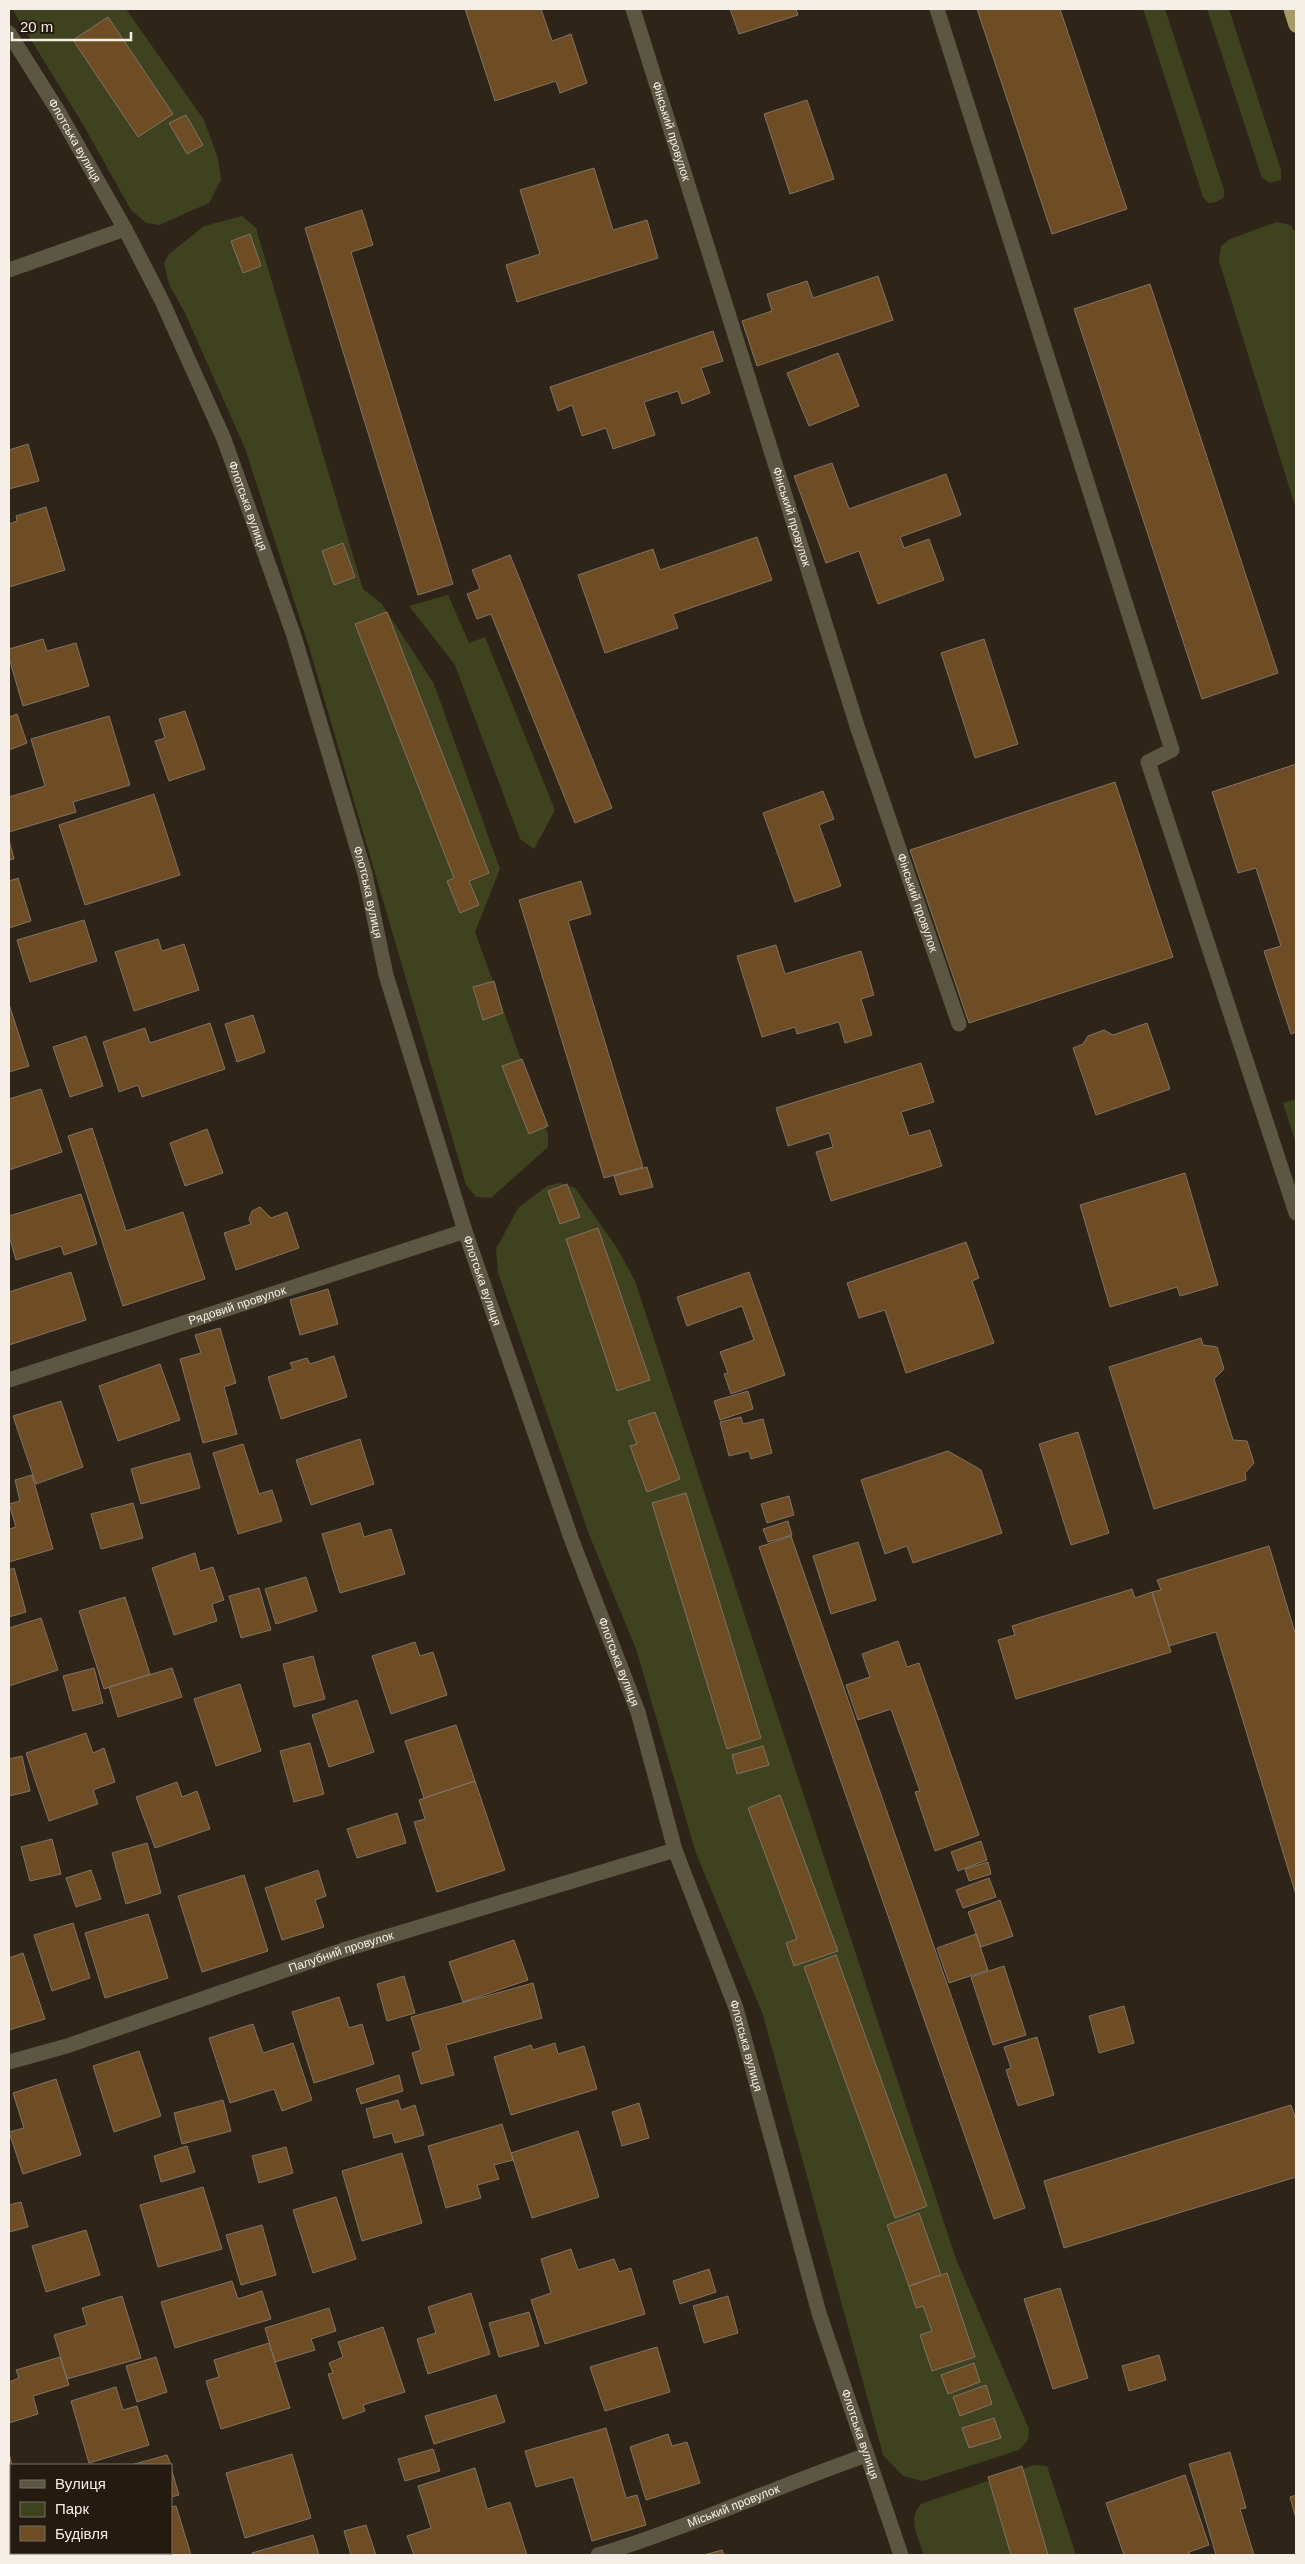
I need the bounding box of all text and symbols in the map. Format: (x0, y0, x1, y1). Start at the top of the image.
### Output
scale bar (12, 10, 131, 42)
text: 20 m (20, 18, 53, 35)
street label: Фінський провулок (649, 80, 694, 183)
street label: Флотська вулиця (45, 96, 104, 185)
street label: Флотська вулиця (225, 459, 270, 553)
street label: Фінський провулок (770, 465, 814, 569)
street label: Флотська вулиця (350, 844, 385, 940)
street label: Фінський провулок (894, 852, 941, 955)
street label: Флотська вулиця (460, 1234, 504, 1328)
street label: Рядовий провулок (187, 1283, 288, 1328)
street label: Флотська вулиця (595, 1615, 642, 1708)
street label: Палубний провулок (287, 1928, 396, 1975)
street label: Флотська вулиця (726, 1998, 765, 2093)
street label: Флотська вулиця (838, 2387, 882, 2481)
legend (10, 2464, 172, 2554)
text: Вулиця (55, 2475, 106, 2492)
street label: Міський провулок (685, 2481, 782, 2530)
text: Парк (55, 2500, 89, 2517)
text: Будівля (55, 2525, 108, 2542)

